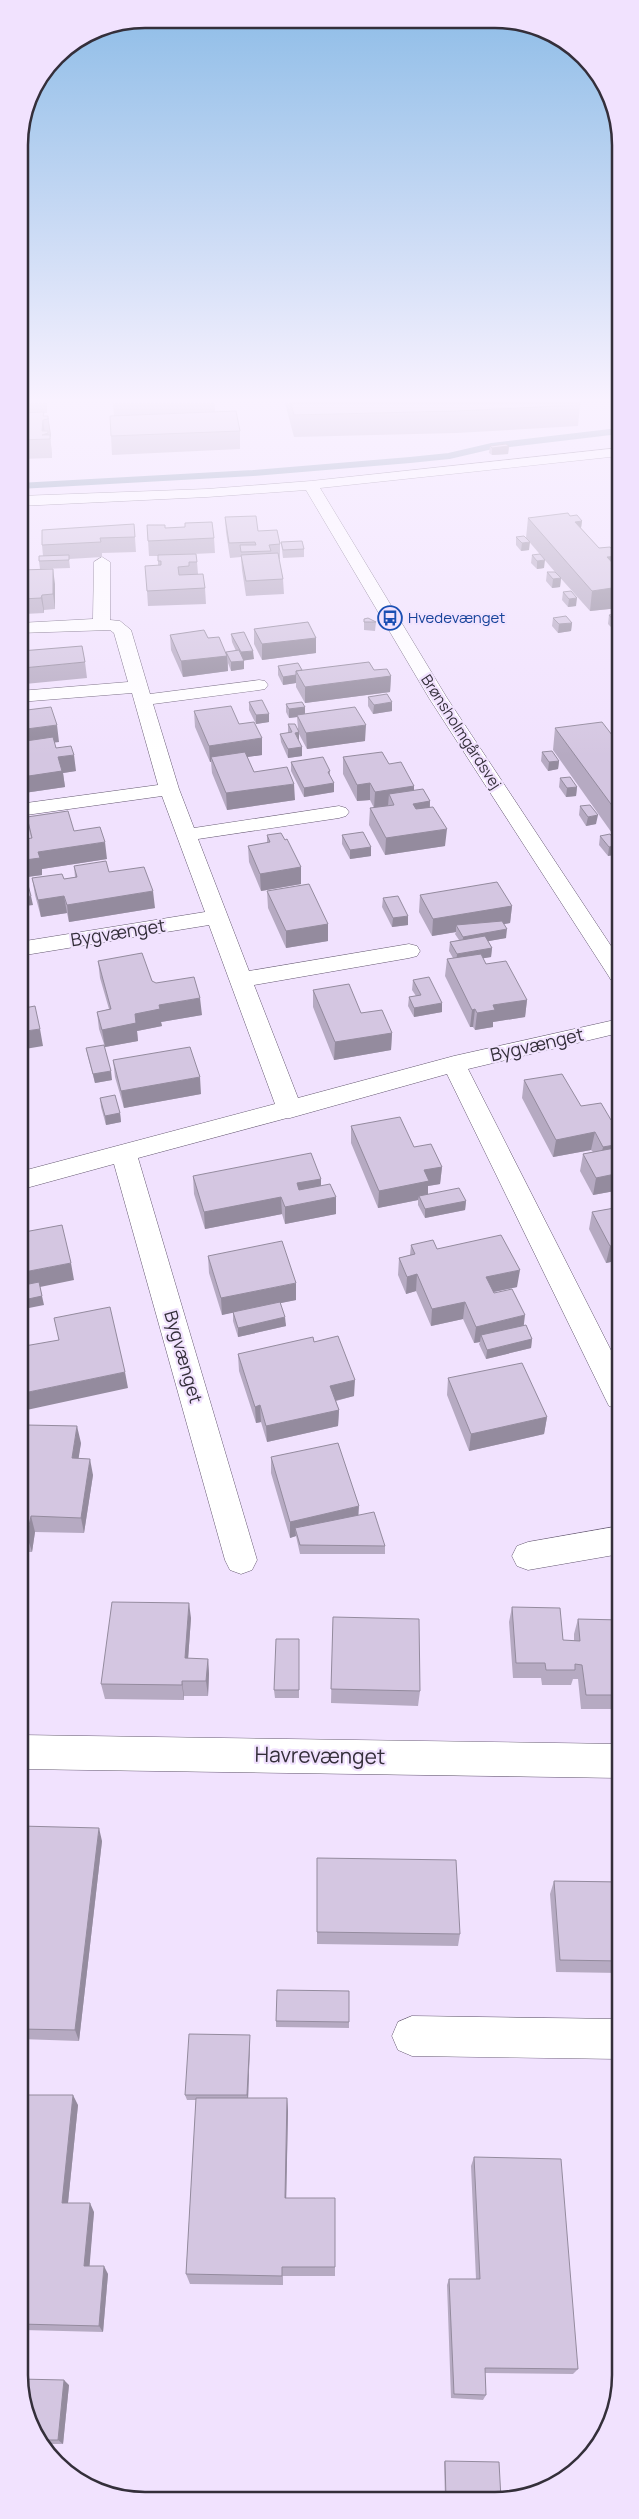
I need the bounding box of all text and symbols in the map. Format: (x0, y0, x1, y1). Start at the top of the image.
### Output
bus stop icon: Hvedevænget (377, 605, 403, 631)
place label: Hvedevænget (408, 607, 505, 628)
street label: Brønsholmgårdsvej (416, 670, 506, 793)
street label: Bygvænget (69, 913, 167, 951)
street label: Bygvænget (488, 1022, 586, 1066)
street label: Bygvænget (159, 1308, 209, 1406)
street label: Havrevænget (254, 1740, 386, 1770)

